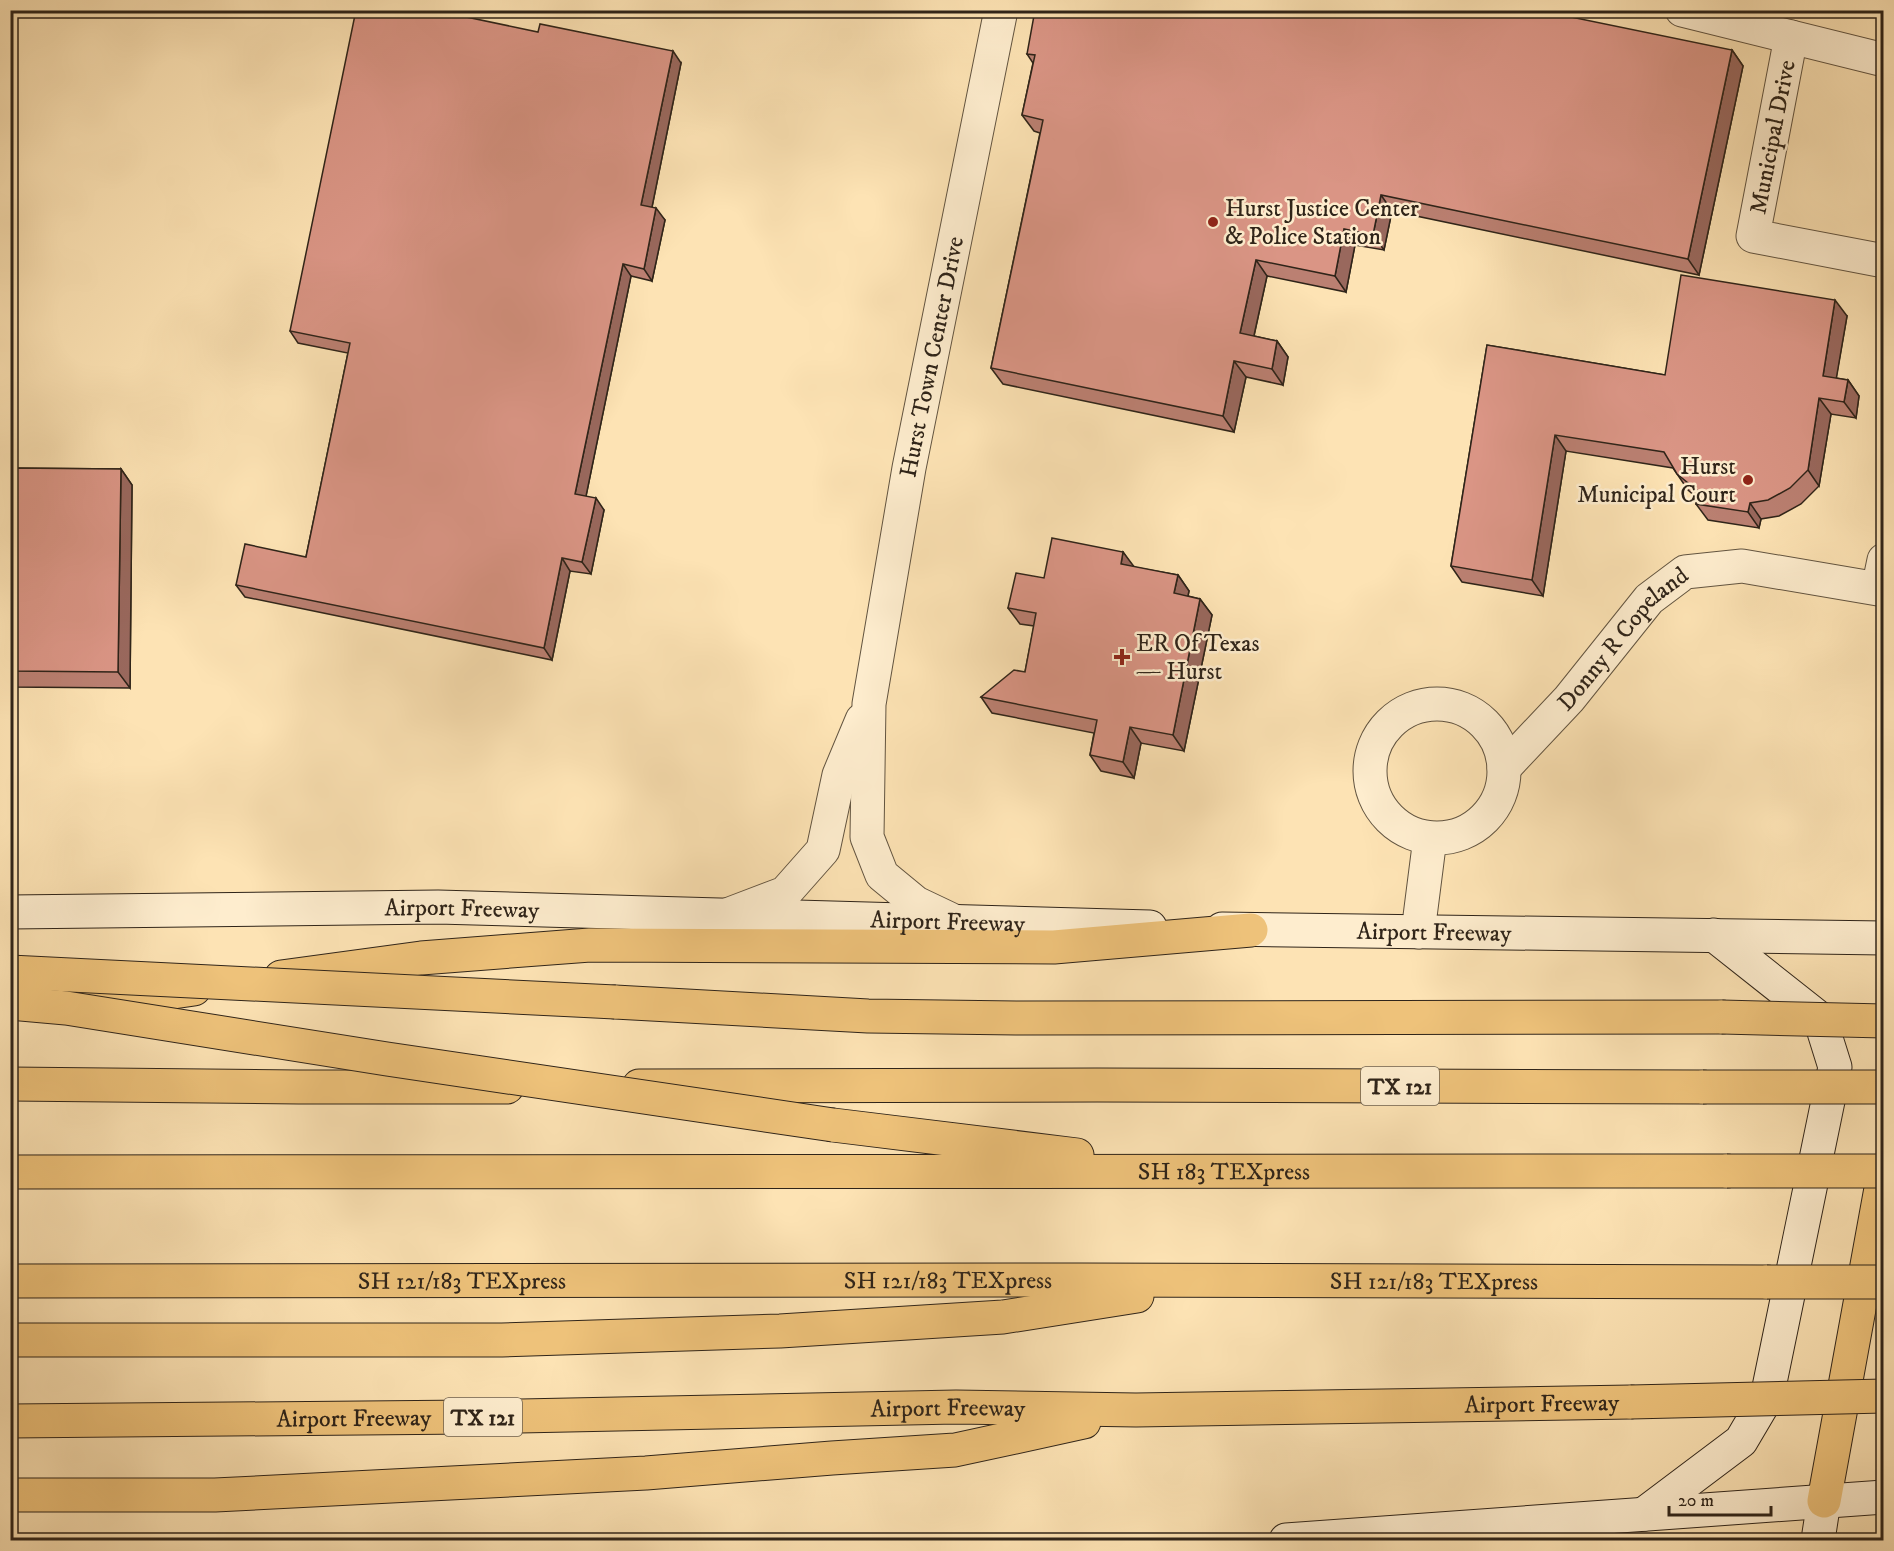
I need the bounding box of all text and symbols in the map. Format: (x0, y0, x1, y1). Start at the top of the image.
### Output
street label: Municipal Drive (1743, 57, 1803, 217)
place label: Hurst Justice Center & Police Station (1225, 194, 1419, 252)
marker: Hurst Justice Center & Police Station (1206, 215, 1220, 229)
street label: Hurst Town Center Drive (893, 234, 971, 480)
place label: Hurst Municipal Court (1577, 452, 1736, 510)
marker: Hurst Municipal Court (1741, 473, 1755, 487)
street label: Donny R Copeland (1552, 561, 1695, 718)
place label: ER Of Texas — Hurst (1136, 629, 1260, 687)
marker: ER Of Texas — Hurst (1113, 648, 1131, 666)
street label: Airport Freeway (384, 893, 540, 926)
street label: Airport Freeway (870, 905, 1026, 940)
street label: Airport Freeway (1356, 917, 1512, 949)
road number: TX 121 (1361, 1067, 1439, 1105)
street label: SH 183 TEXpress (1138, 1157, 1310, 1187)
street label: SH 121/183 TEXpress (358, 1266, 566, 1297)
street label: SH 121/183 TEXpress (844, 1266, 1052, 1296)
street label: SH 121/183 TEXpress (1330, 1267, 1538, 1297)
street label: Airport Freeway (1464, 1388, 1620, 1421)
street label: Airport Freeway (870, 1393, 1026, 1425)
road number: TX 121 (444, 1398, 522, 1436)
street label: Airport Freeway (276, 1403, 432, 1435)
scale bar (1669, 1479, 1771, 1517)
text: 20 m (1678, 1490, 1714, 1512)

